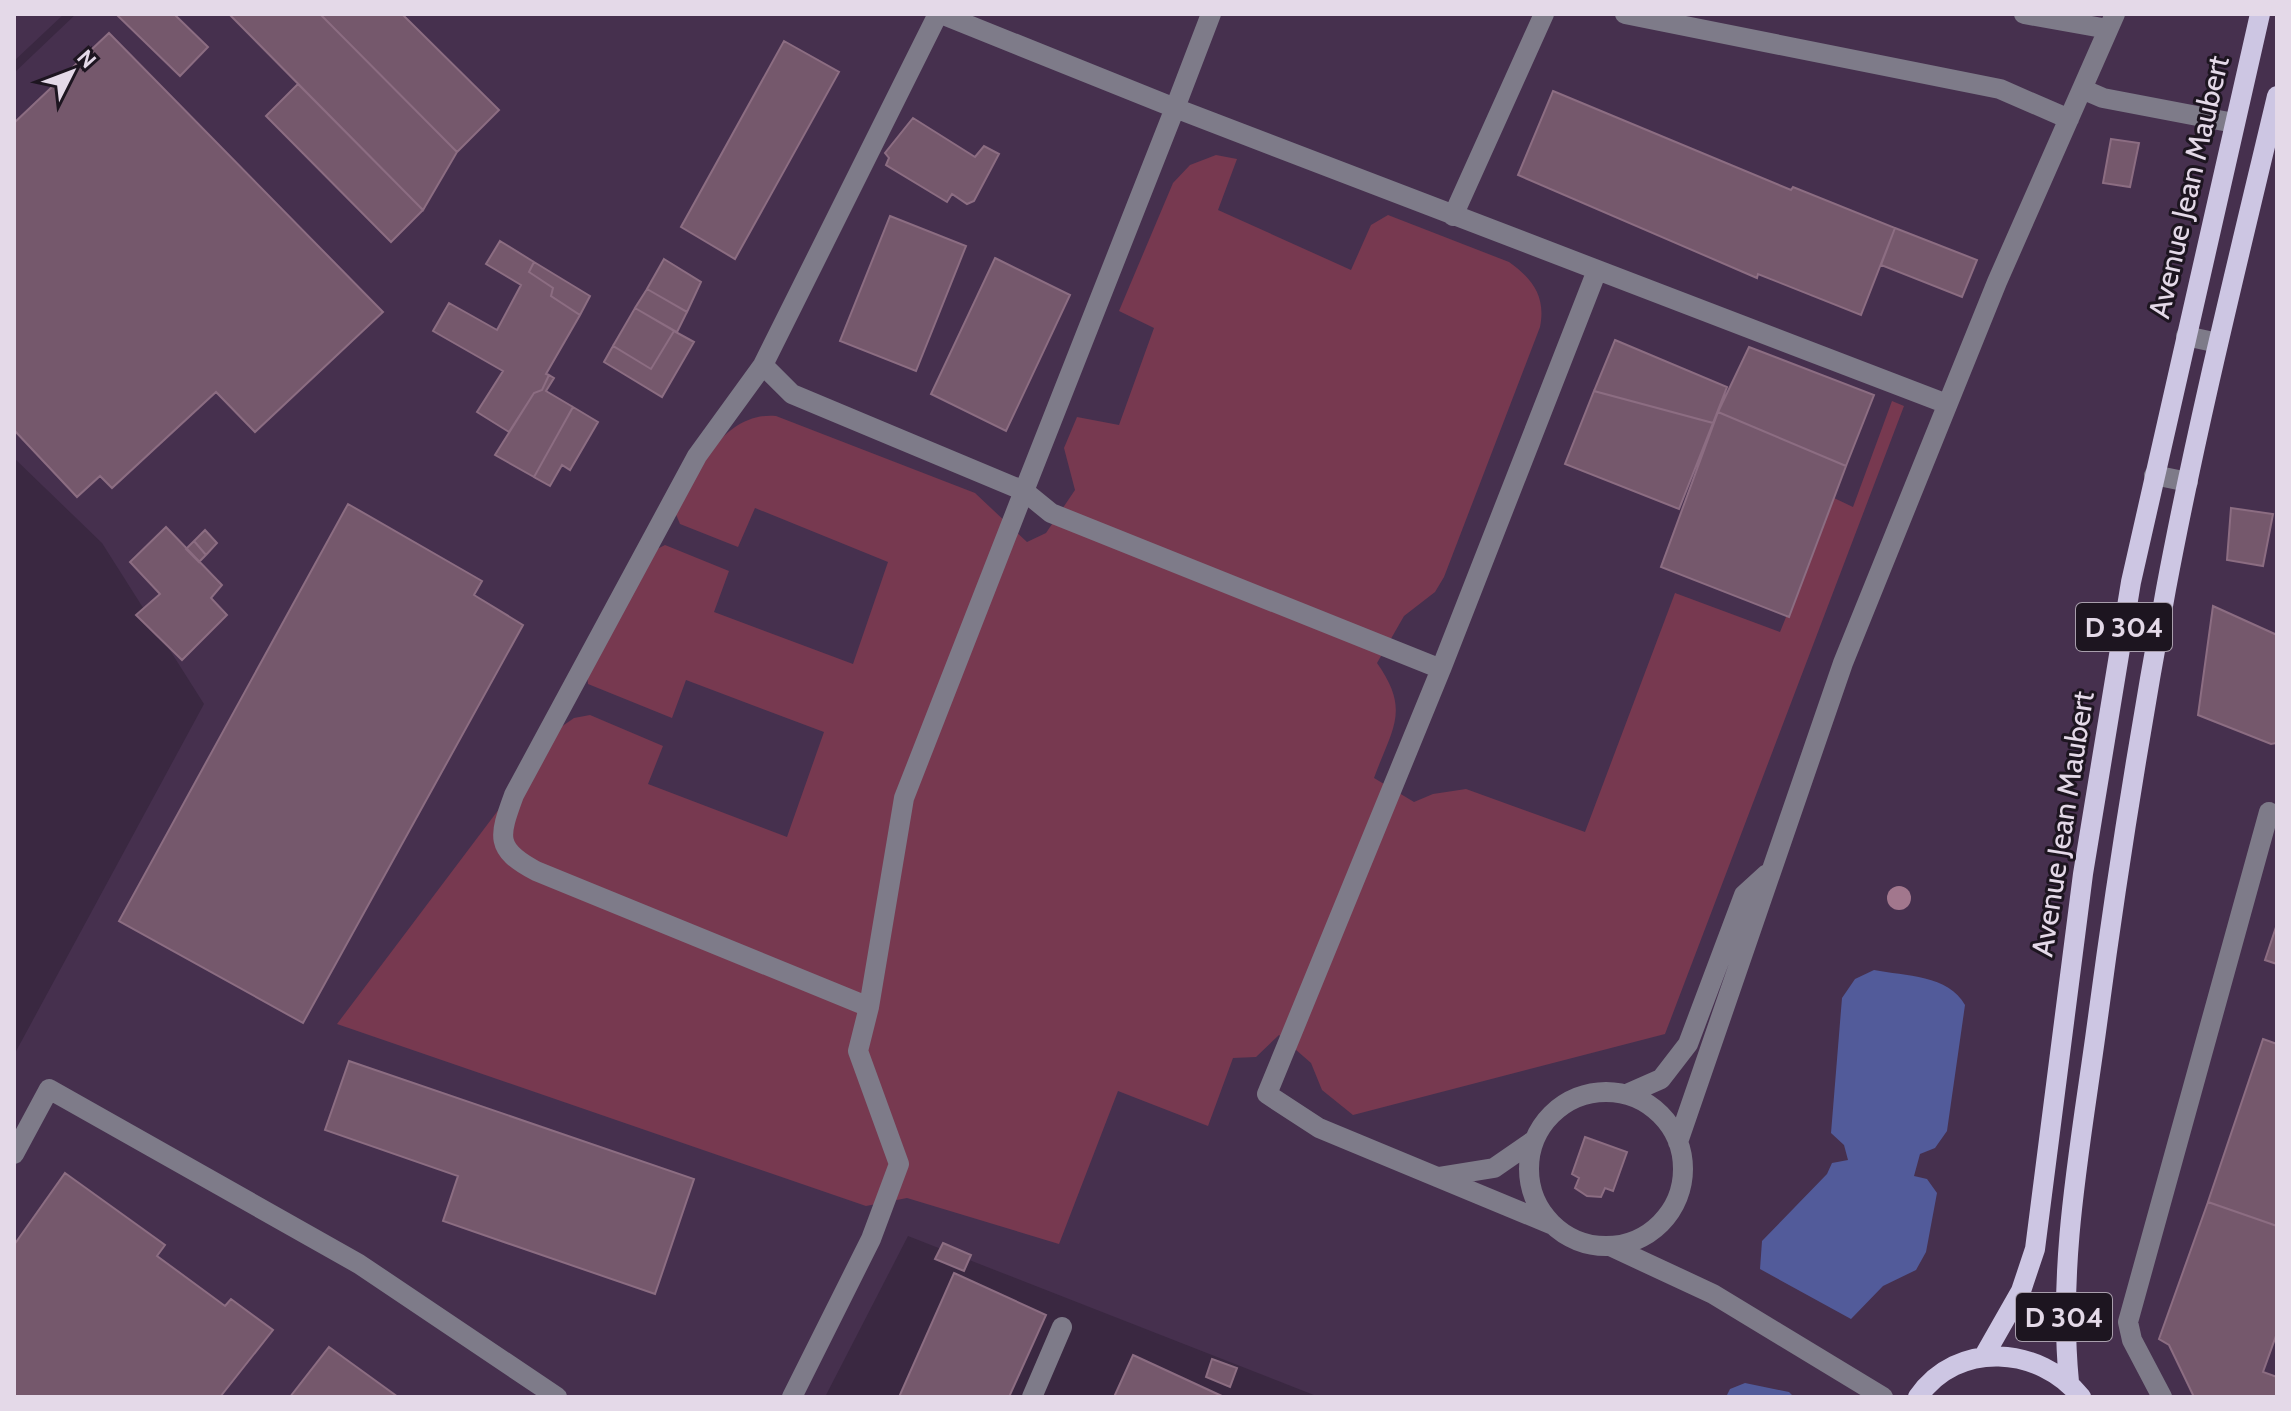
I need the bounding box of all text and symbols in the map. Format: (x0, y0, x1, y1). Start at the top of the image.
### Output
north arrow (32, 32, 112, 112)
text: N (71, 44, 102, 74)
street label: Avenue Jean Maubert (2140, 52, 2237, 322)
road number: D 304 (2076, 603, 2172, 651)
street label: Avenue Jean Maubert (2023, 689, 2102, 959)
road number: D 304 (2016, 1293, 2112, 1341)

